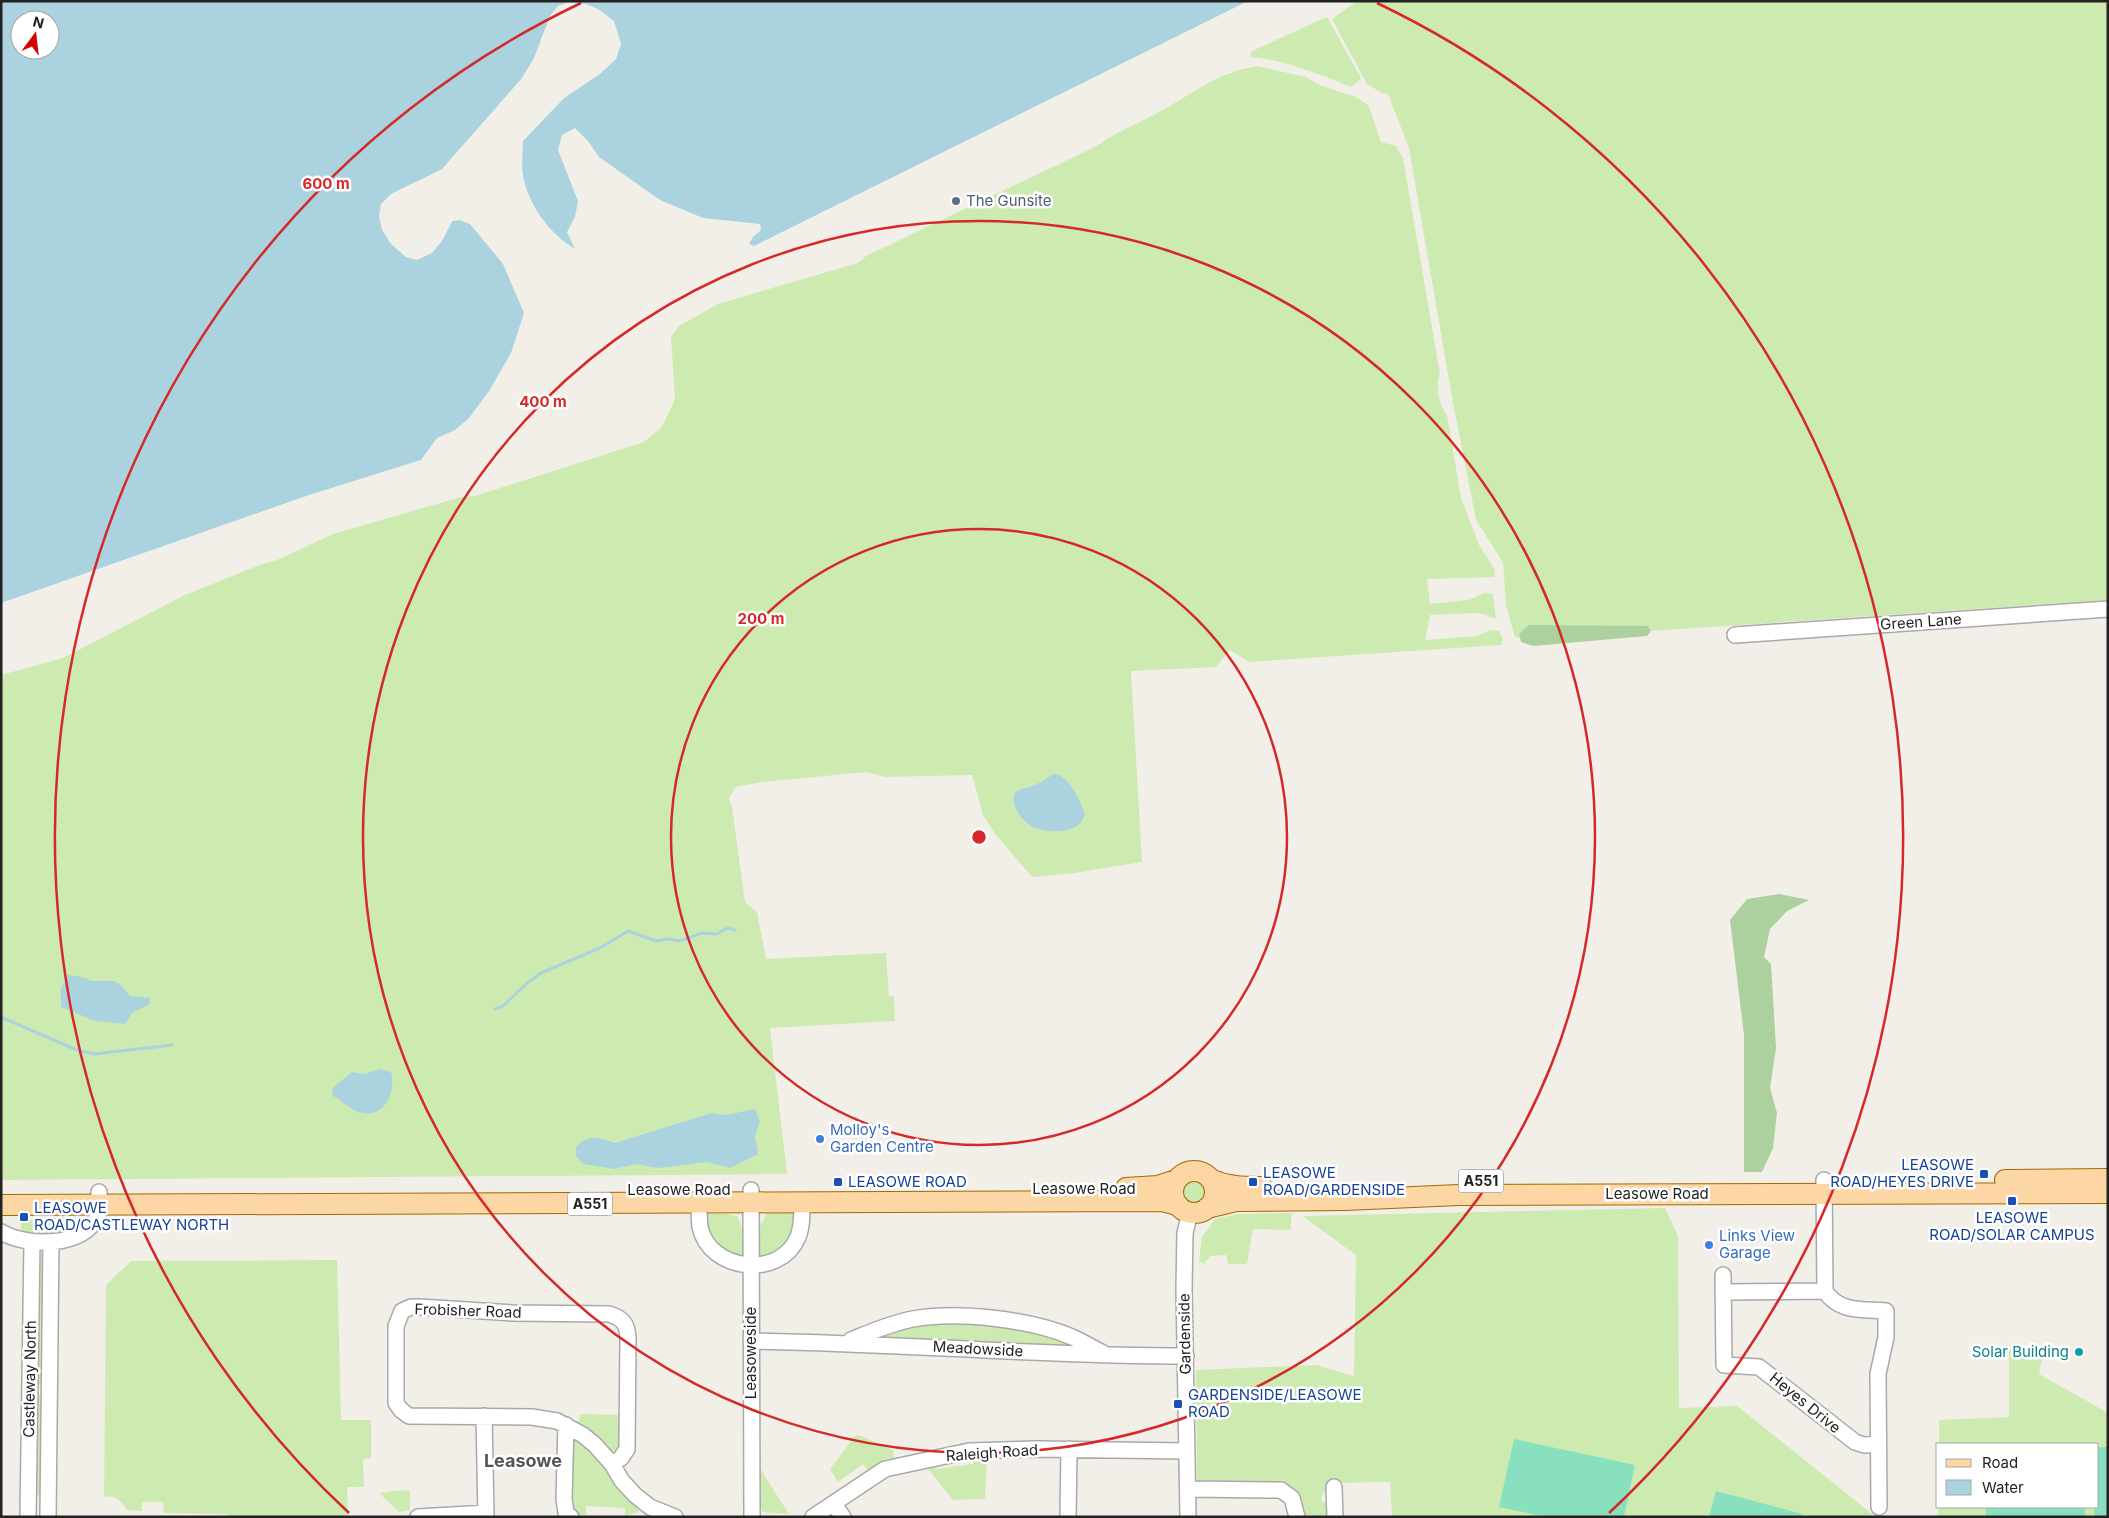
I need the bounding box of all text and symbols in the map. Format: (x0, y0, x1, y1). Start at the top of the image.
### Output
north arrow (10, 10, 60, 60)
text: N (31, 12, 46, 32)
text: 600 m (302, 174, 350, 193)
place label: The Gunsite (966, 191, 1052, 210)
marker: The Gunsite (950, 195, 962, 207)
text: 400 m (519, 392, 567, 411)
text: 200 m (738, 609, 784, 628)
street label: Green Lane (1880, 609, 1962, 634)
centre of rings (970, 828, 988, 846)
place label: Molloy's Garden Centre (830, 1120, 934, 1156)
marker: Molloy's Garden Centre (814, 1133, 826, 1145)
place label: LEASOWE ROAD/HEYES DRIVE (1830, 1155, 1974, 1191)
place label: LEASOWE ROAD/GARDENSIDE (1263, 1163, 1405, 1199)
marker: LEASOWE ROAD/HEYES DRIVE (1978, 1168, 1990, 1180)
road number: A551 (1458, 1170, 1504, 1192)
place label: LEASOWE ROAD (848, 1172, 967, 1191)
marker: LEASOWE ROAD (832, 1176, 844, 1188)
marker: LEASOWE ROAD/GARDENSIDE (1247, 1176, 1259, 1188)
street label: Leasowe Road (1032, 1179, 1136, 1198)
street label: Leasowe Road (627, 1180, 731, 1199)
street label: Leasowe Road (1605, 1184, 1709, 1203)
road number: A551 (568, 1192, 612, 1216)
marker: LEASOWE ROAD/SOLAR CAMPUS (2006, 1195, 2018, 1207)
place label: LEASOWE ROAD/CASTLEWAY NORTH (34, 1198, 229, 1234)
place label: LEASOWE ROAD/SOLAR CAMPUS (1929, 1208, 2095, 1244)
marker: LEASOWE ROAD/CASTLEWAY NORTH (18, 1211, 30, 1223)
place label: Links View Garage (1719, 1226, 1795, 1262)
marker: Links View Garage (1703, 1239, 1715, 1251)
street label: Gardenside (1174, 1293, 1195, 1375)
street label: Frobisher Road (414, 1299, 522, 1322)
street label: Leasoweside (741, 1307, 760, 1399)
street label: Castleway North (19, 1320, 40, 1438)
street label: Meadowside (932, 1337, 1024, 1360)
place label: Solar Building (1972, 1342, 2069, 1361)
marker: Solar Building (2073, 1346, 2085, 1358)
street label: Heyes Drive (1766, 1368, 1845, 1437)
place label: GARDENSIDE/LEASOWE ROAD (1188, 1385, 1362, 1421)
marker: GARDENSIDE/LEASOWE ROAD (1172, 1398, 1184, 1410)
street label: Raleigh Road (945, 1440, 1039, 1465)
legend (1936, 1443, 2099, 1508)
district label: Leasowe (484, 1450, 562, 1471)
text: Road (1982, 1453, 2018, 1472)
text: Water (1982, 1478, 2024, 1497)

